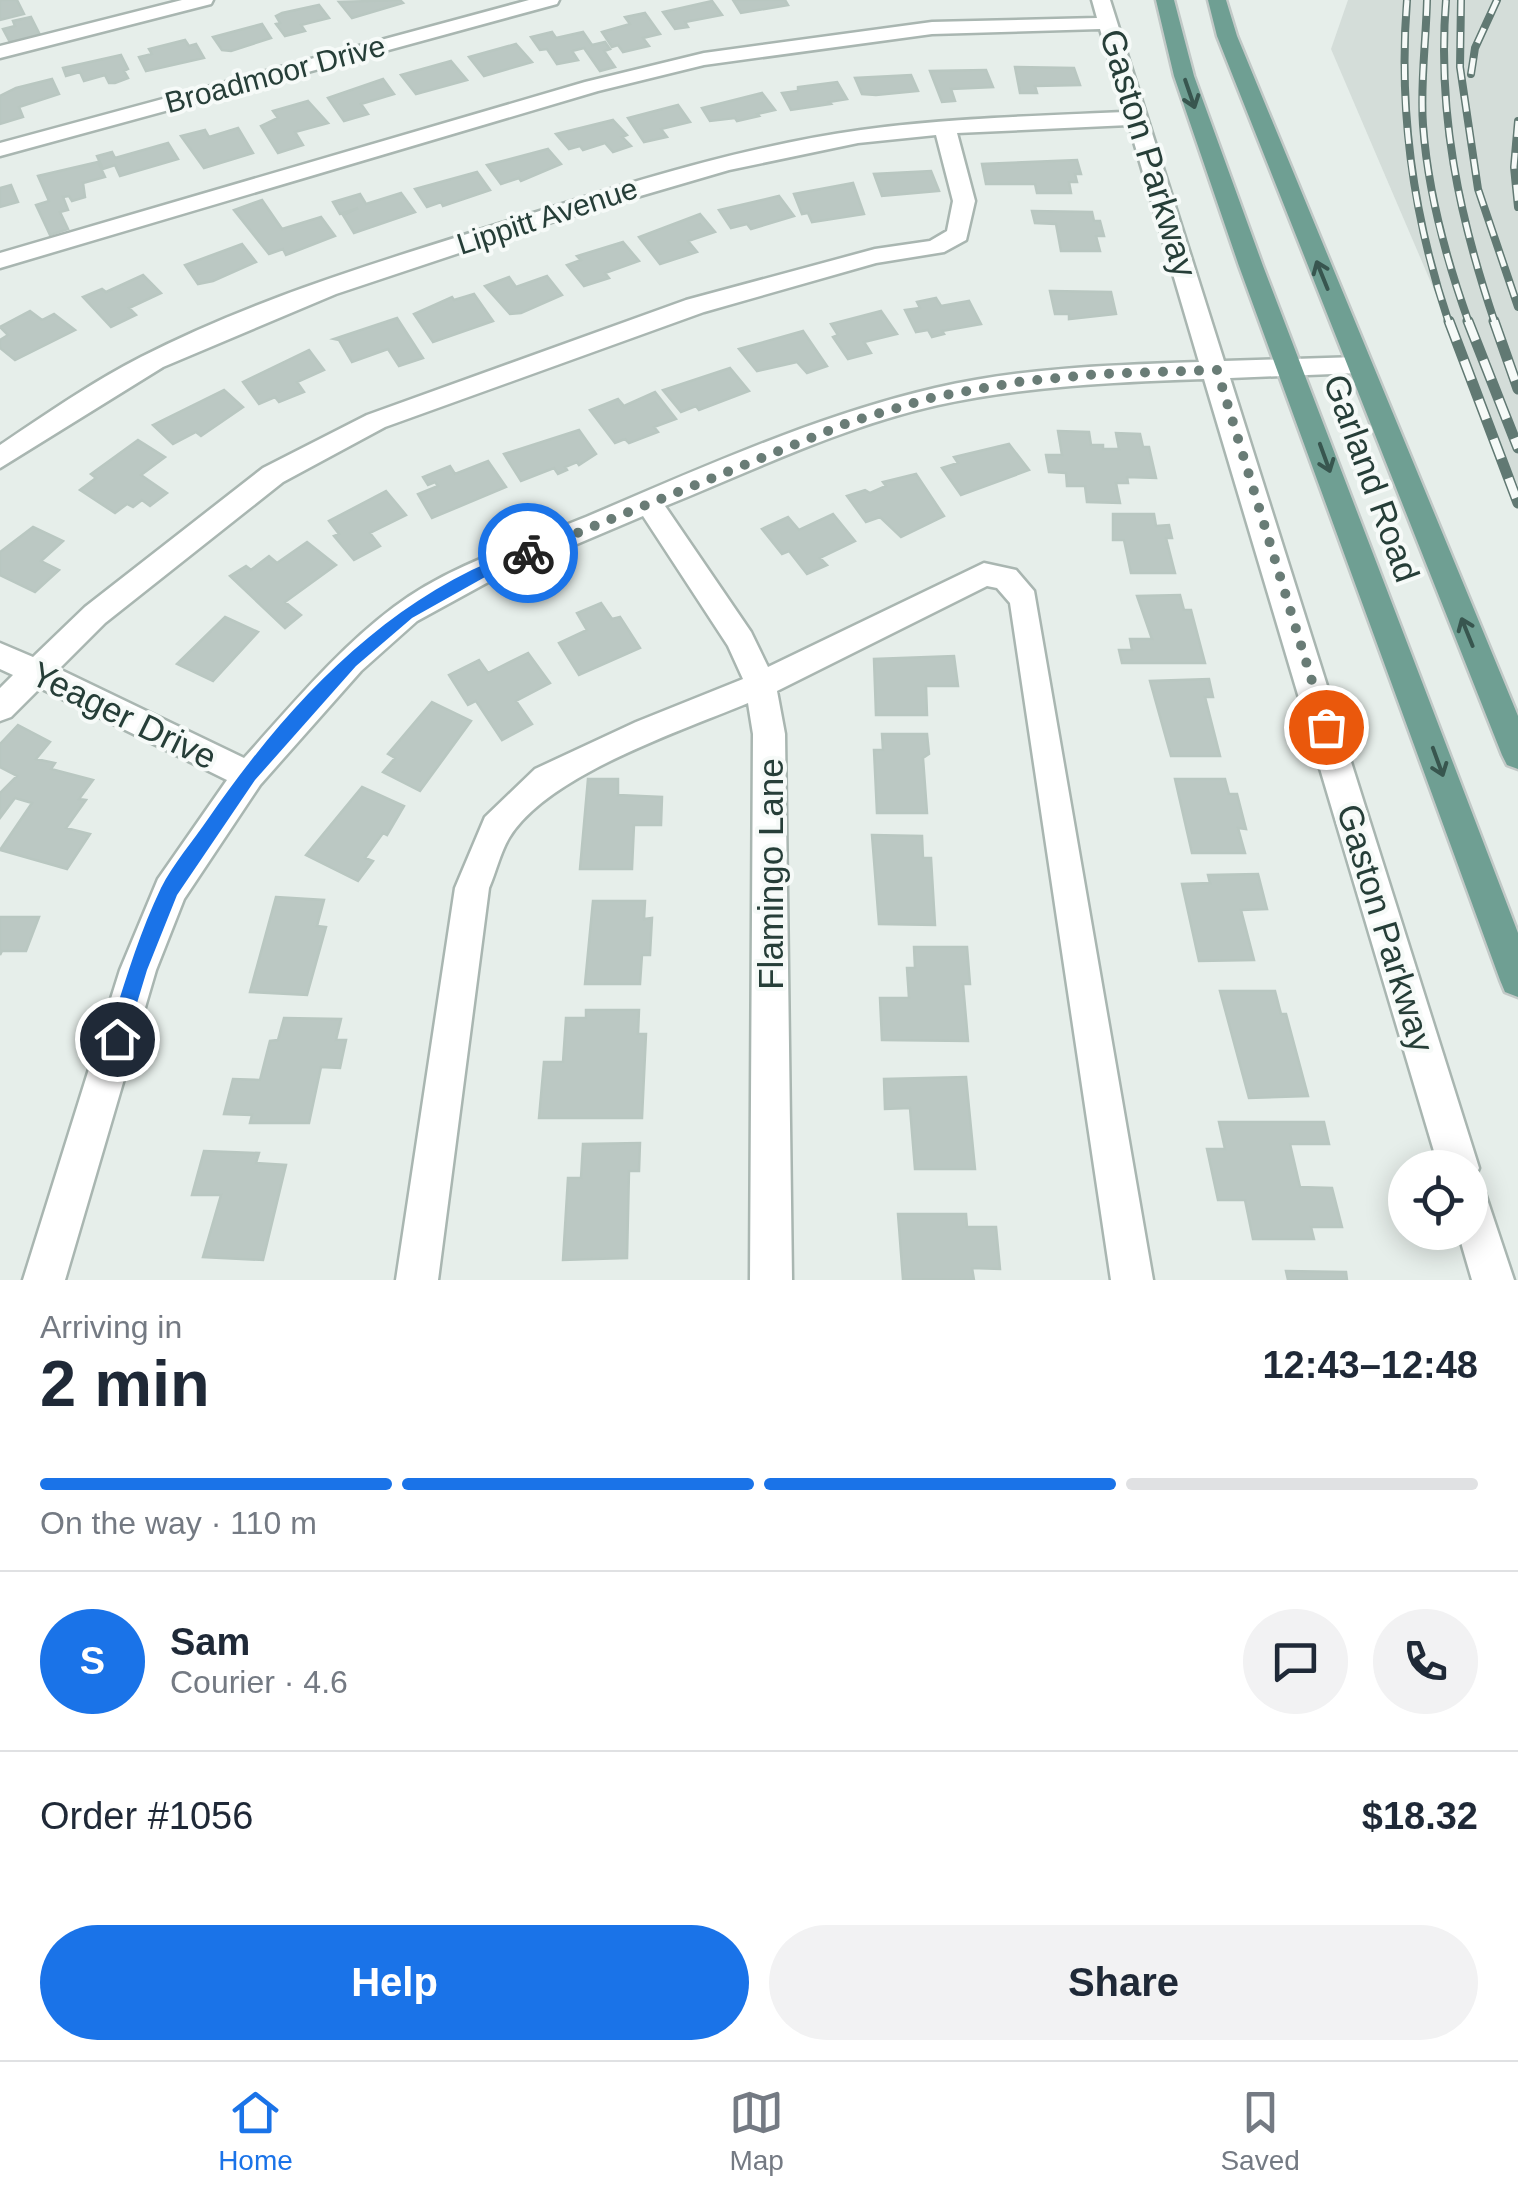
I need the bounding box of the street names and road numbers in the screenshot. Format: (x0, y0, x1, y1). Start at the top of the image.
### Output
street label: Gaston Parkway (1093, 25, 1205, 282)
street label: Broadmoor Drive (161, 29, 389, 119)
street label: Lippitt Avenue (453, 171, 641, 261)
street label: Garland Road (1316, 369, 1428, 587)
street label: Yeager Drive (25, 653, 223, 777)
street label: Flamingo Lane (751, 758, 790, 990)
street label: Gaston Parkway (1330, 800, 1442, 1057)

